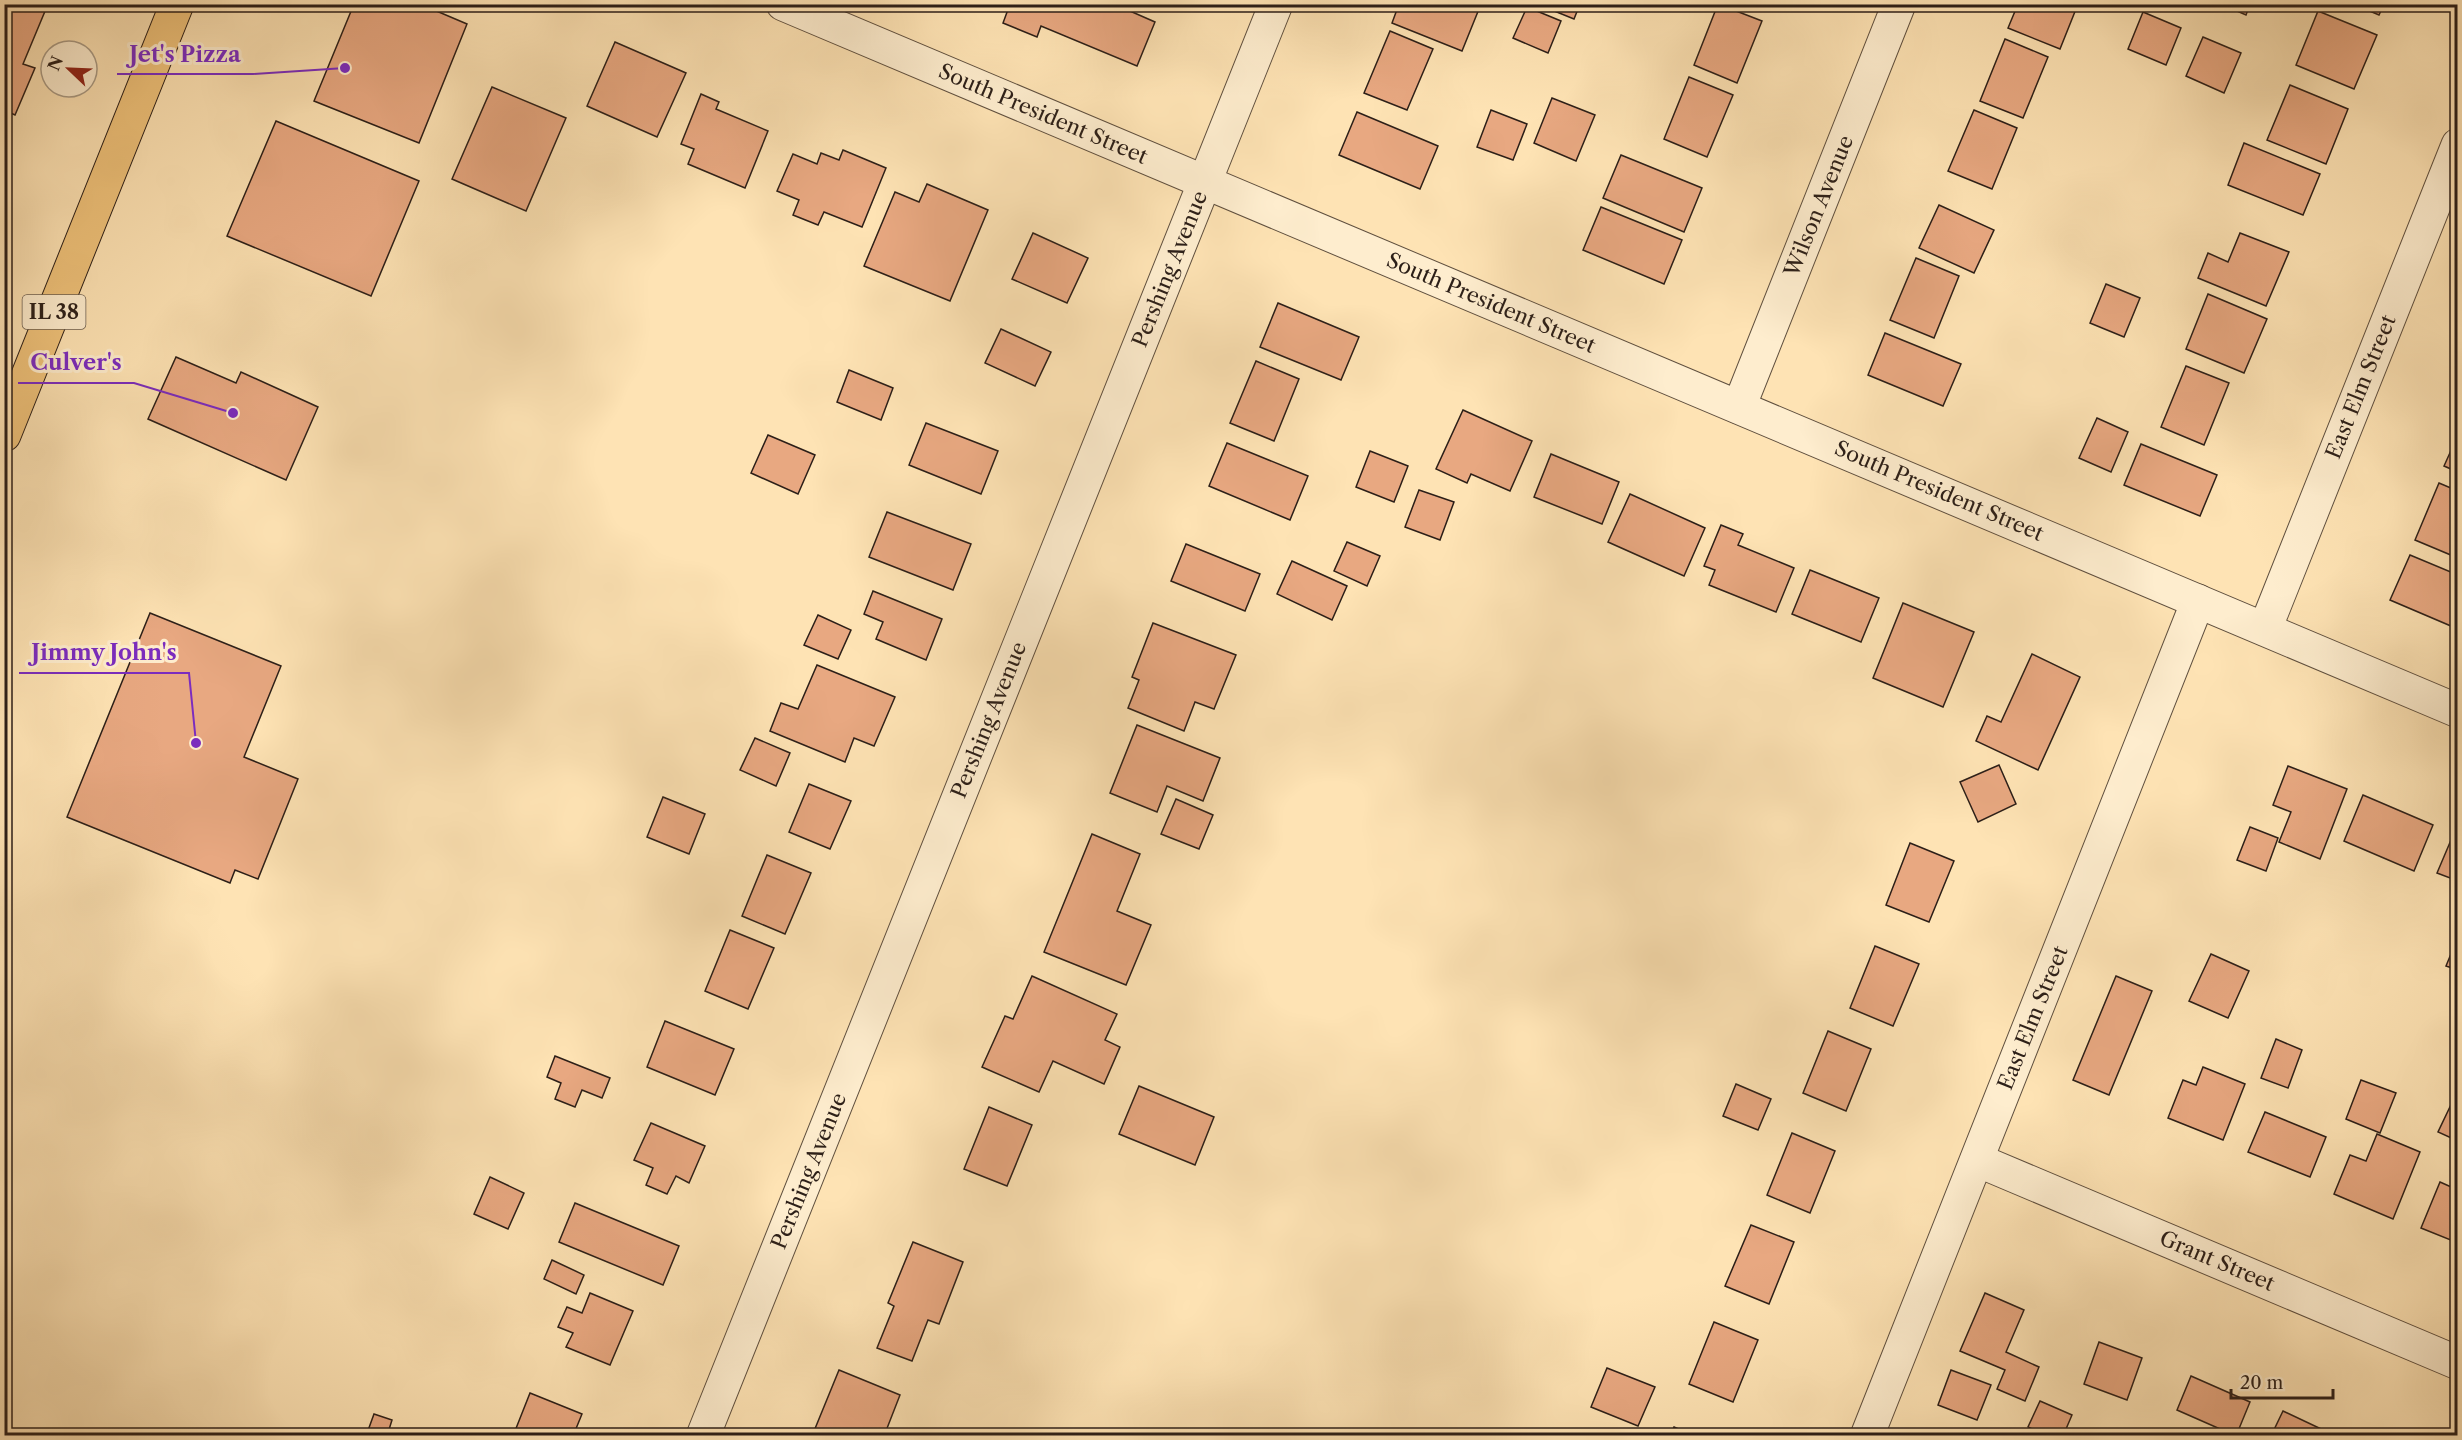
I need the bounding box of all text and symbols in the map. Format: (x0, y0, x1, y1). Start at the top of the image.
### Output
callout: Jet's Pizza (117, 34, 253, 74)
north arrow (39, 39, 99, 99)
text: Jet's Pizza (125, 41, 241, 68)
text: N (43, 53, 67, 73)
street label: South President Street (935, 58, 1152, 169)
street label: Wilson Avenue (1778, 132, 1858, 281)
street label: Pershing Avenue (1127, 187, 1212, 351)
street label: South President Street (1383, 247, 1600, 358)
road number: IL 38 (22, 295, 86, 329)
street label: East Elm Street (2320, 311, 2401, 462)
callout: Culver's (18, 343, 134, 383)
text: Culver's (30, 349, 122, 376)
street label: South President Street (1831, 435, 2048, 546)
callout: Jimmy John's (19, 633, 189, 673)
street label: Pershing Avenue (946, 638, 1031, 802)
text: Jimmy John's (27, 639, 177, 666)
street label: East Elm Street (1992, 942, 2073, 1093)
street label: Pershing Avenue (766, 1089, 851, 1253)
street label: Grant Street (2156, 1225, 2279, 1296)
scale bar (2231, 1362, 2333, 1400)
text: 20 m (2240, 1372, 2284, 1394)

